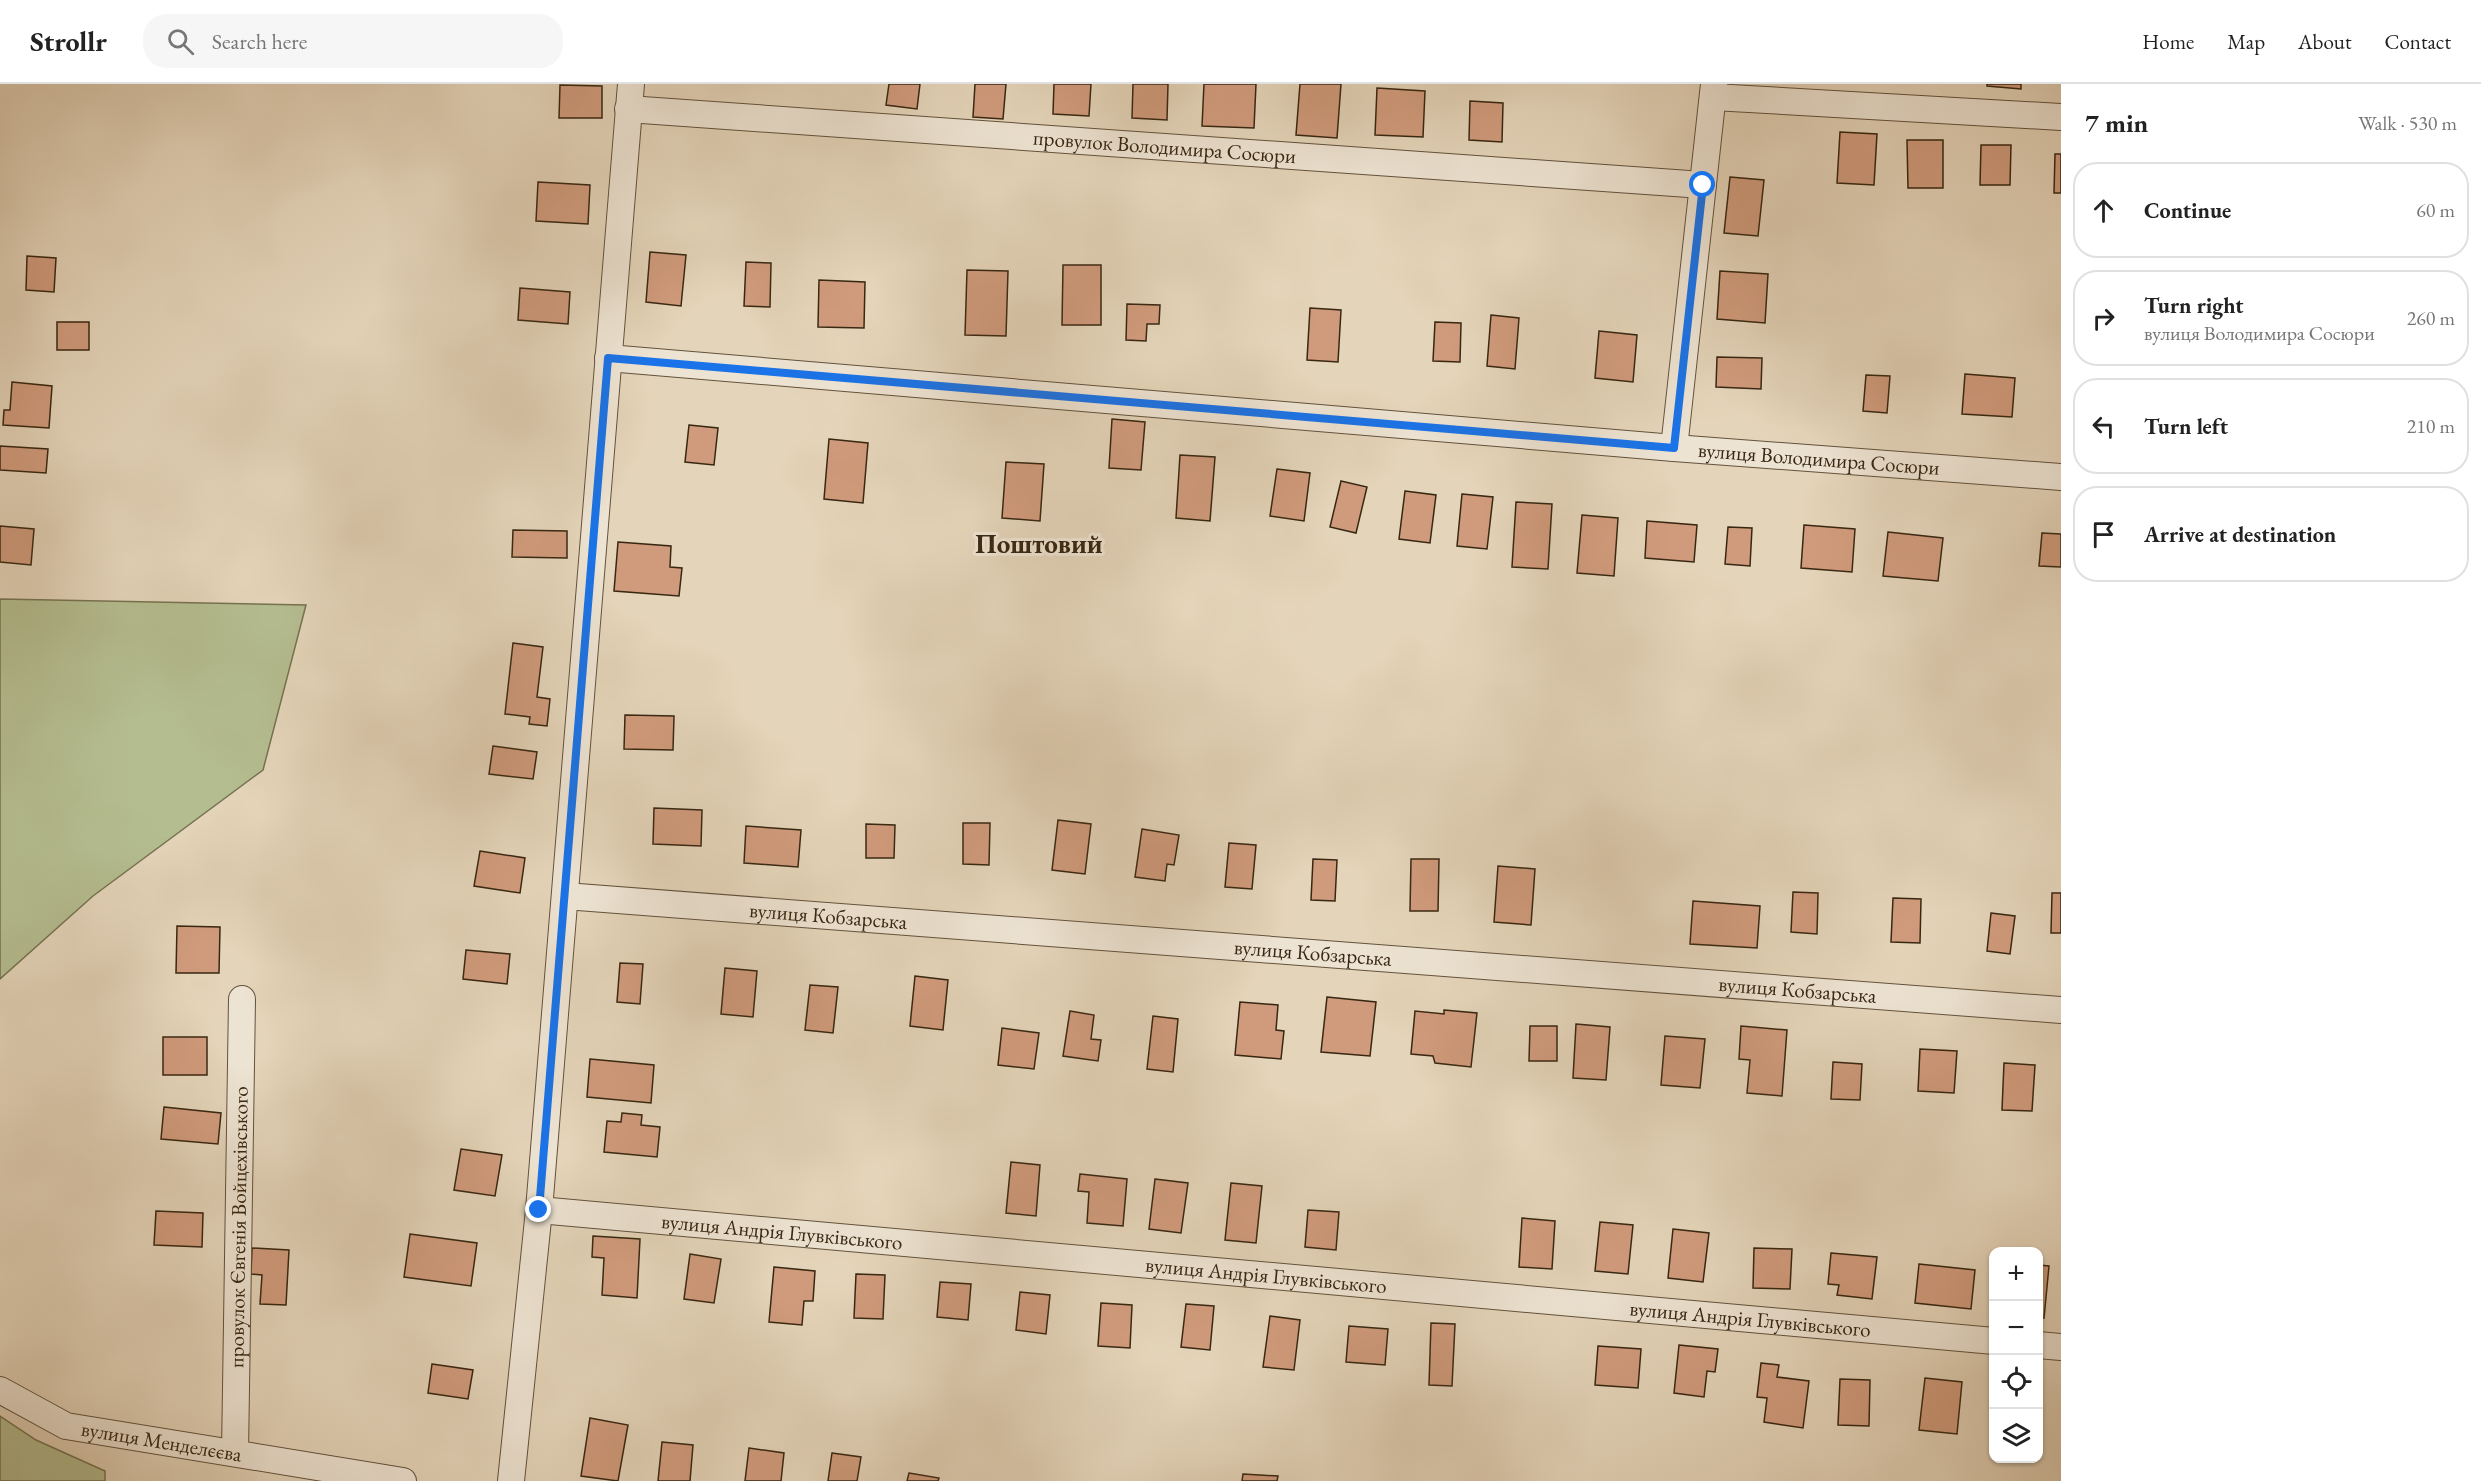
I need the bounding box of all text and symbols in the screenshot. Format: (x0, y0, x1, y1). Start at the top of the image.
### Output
search box (143, 14, 563, 68)
text: Strollr (30, 23, 107, 59)
icon: search (164, 25, 197, 58)
text: Search here (212, 27, 307, 56)
text: Home (2142, 28, 2194, 55)
text: Map (2227, 28, 2265, 55)
text: About (2298, 28, 2351, 55)
text: Contact (2384, 28, 2451, 55)
text: 7 min (2085, 106, 2148, 140)
text: Walk · 530 m (2358, 110, 2457, 136)
street label: провулок Володимира Сосюри (1032, 124, 1297, 169)
route start (1689, 171, 1715, 197)
icon: ahead (2087, 194, 2120, 227)
text: Continue (2144, 196, 2231, 225)
text: 60 m (2416, 197, 2455, 223)
text: Turn right (2144, 291, 2243, 320)
icon: right (2087, 302, 2120, 335)
text: 260 m (2407, 305, 2455, 331)
text: вулиця Володимира Сосюри (2144, 320, 2375, 346)
icon: left (2087, 410, 2120, 443)
text: Turn left (2144, 412, 2228, 441)
text: 210 m (2407, 413, 2455, 439)
street label: вулиця Володимира Сосюри (1697, 436, 1941, 481)
icon: arrive (2087, 518, 2120, 551)
text: Arrive at destination (2144, 520, 2336, 549)
district label: Поштовий (975, 526, 1103, 561)
street label: вулиця Кобзарська (748, 896, 909, 935)
street label: вулиця Кобзарська (1233, 933, 1393, 972)
street label: вулиця Кобзарська (1718, 970, 1878, 1009)
street label: провулок Євгенія Войцехівського (222, 1086, 254, 1368)
route end (525, 1196, 551, 1222)
street label: вулиця Андрія Глувківського (660, 1207, 904, 1256)
map controls (1989, 1247, 2043, 1463)
button: + (1989, 1247, 2043, 1301)
street label: вулиця Андрія Глувківського (1144, 1251, 1388, 1299)
street label: вулиця Андрія Глувківського (1628, 1294, 1872, 1343)
button: − (1989, 1301, 2043, 1355)
button: locate (1989, 1355, 2043, 1409)
button: layers (1989, 1409, 2043, 1463)
street label: вулиця Менделєєва (79, 1415, 245, 1468)

